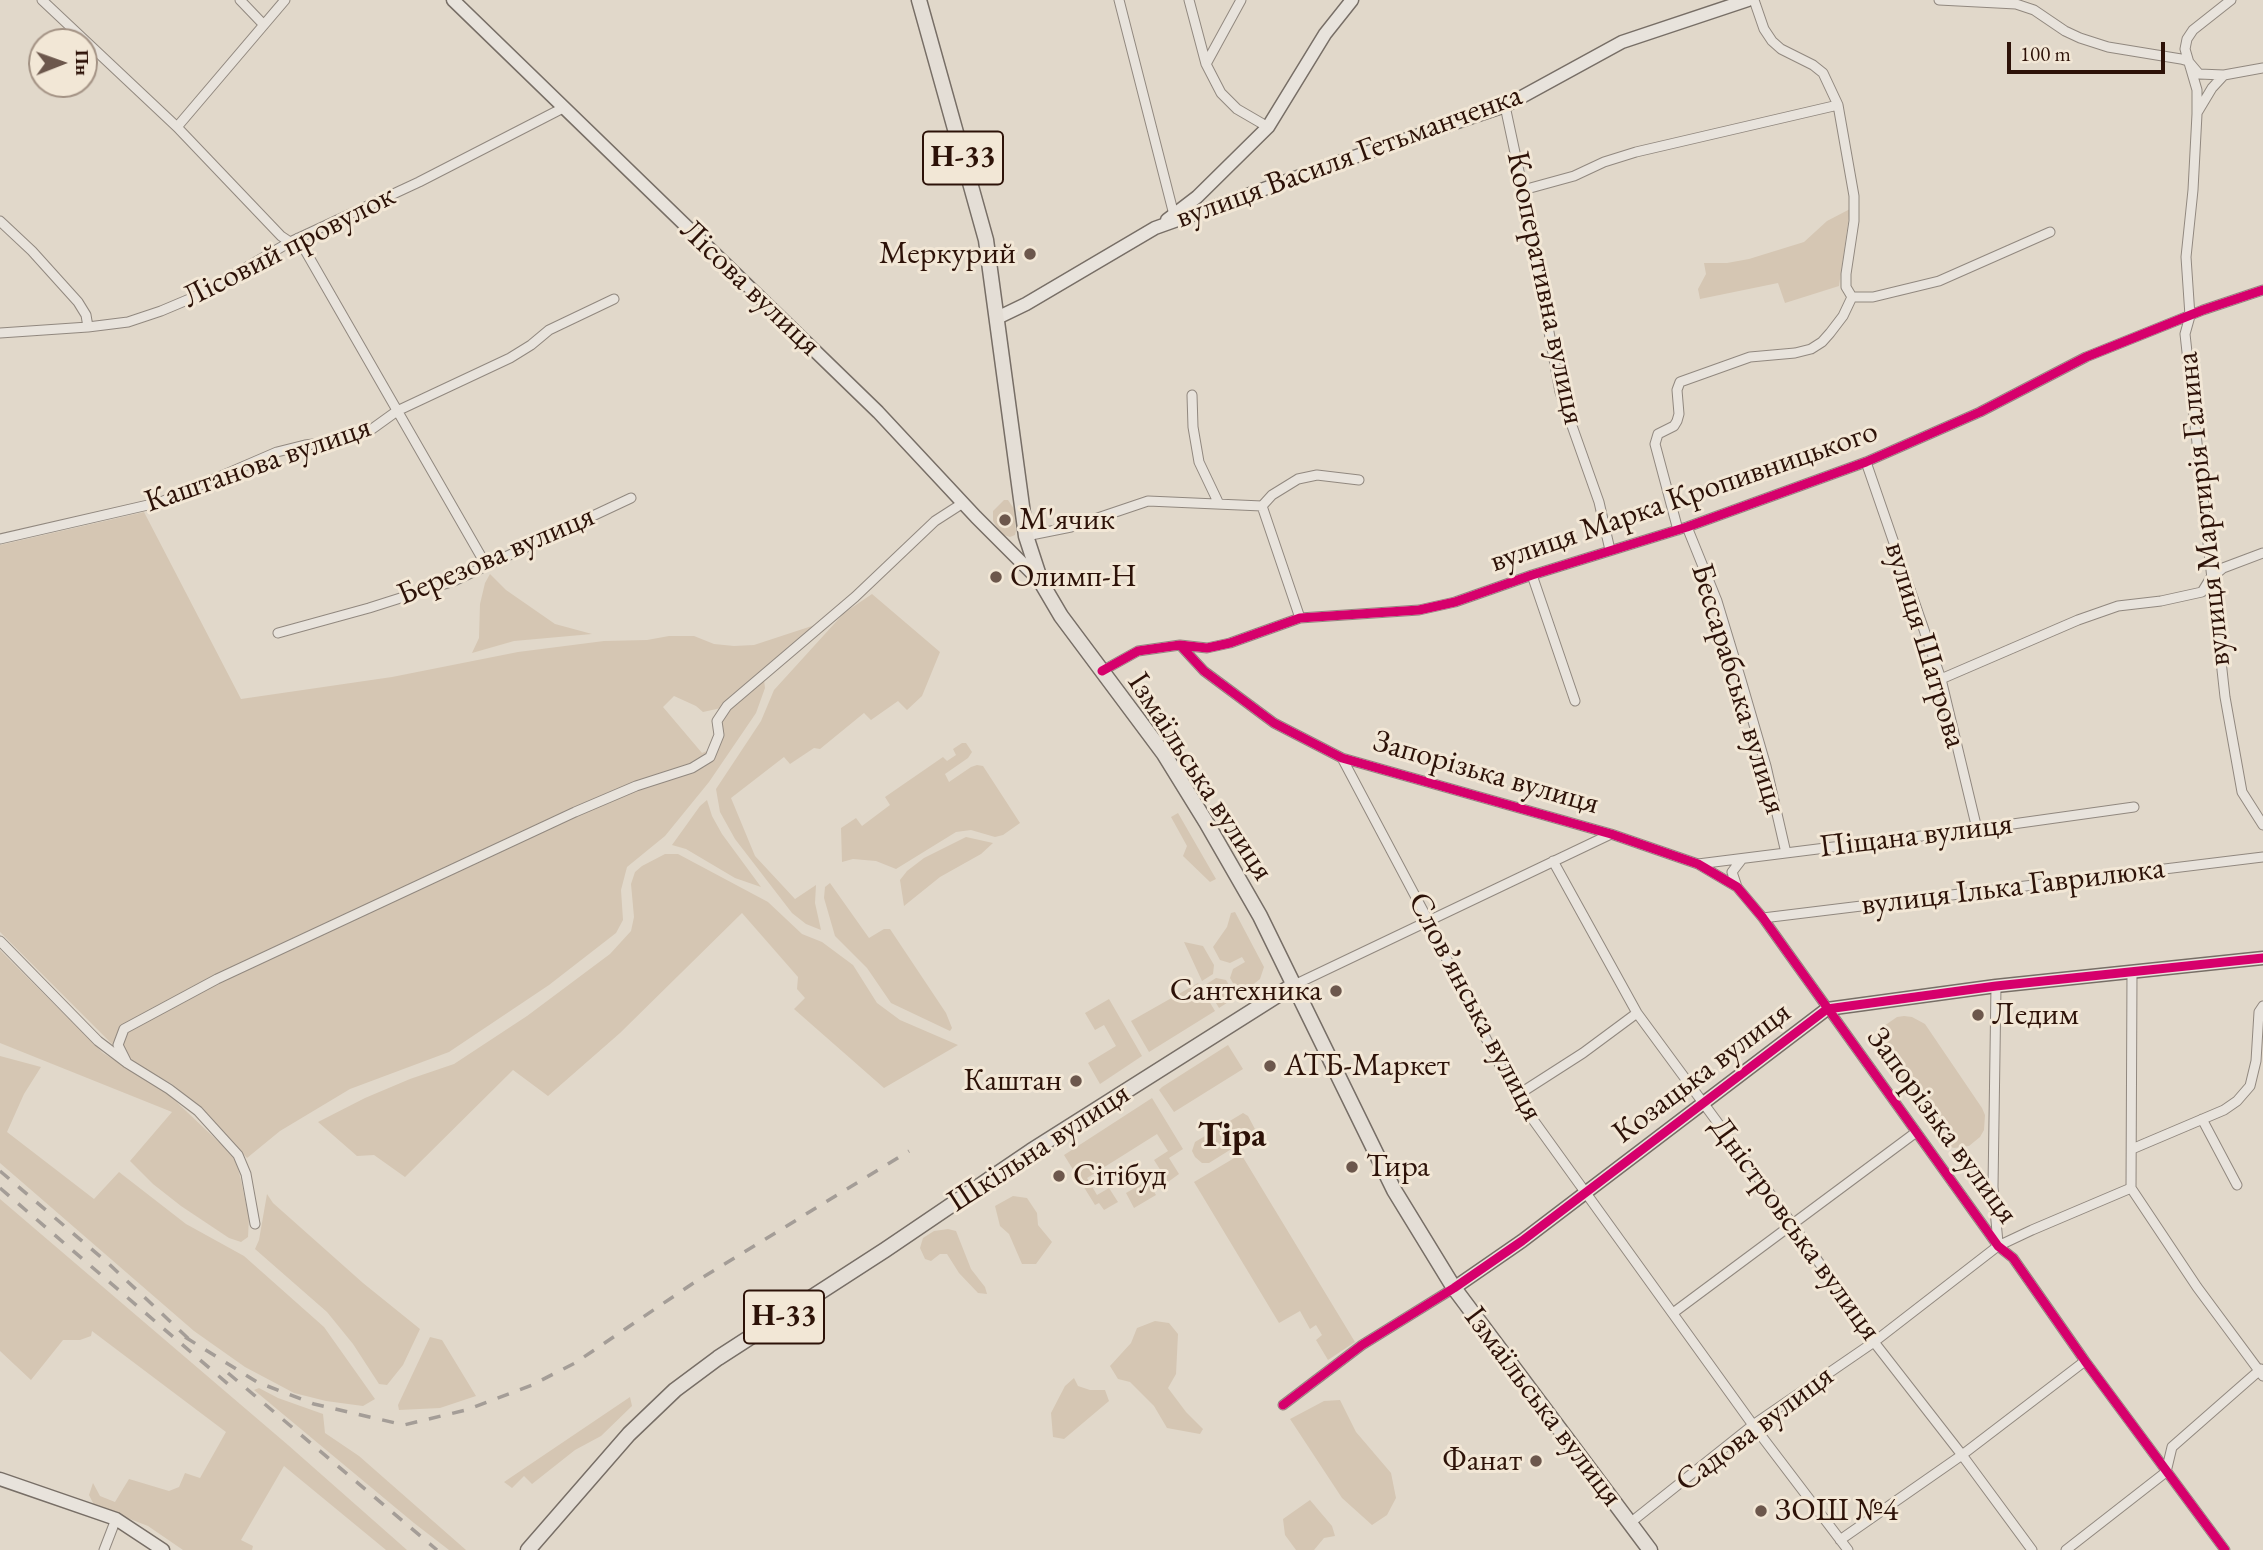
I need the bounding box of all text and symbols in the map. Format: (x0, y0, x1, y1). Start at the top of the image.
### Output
north arrow (28, 28, 98, 98)
scale bar (2011, 28, 2168, 72)
text: 100 m (2020, 40, 2071, 67)
text: Пн (70, 49, 95, 76)
street label: вулиця Василя Гетьманченка (1171, 76, 1527, 238)
road number: Н-33 (923, 132, 1003, 184)
street label: Кооперативна вулиця (1497, 148, 1593, 428)
street label: Лісовий провулок (176, 177, 402, 317)
street label: Лісова вулиця (672, 211, 828, 365)
place label: Меркурий (879, 235, 1016, 273)
marker: Меркурий (1022, 246, 1038, 262)
street label: вулиця Мартирія Галина (2168, 350, 2240, 668)
street label: Каштанова вулиця (140, 408, 376, 522)
street label: вулиця Марка Кропивницького (1485, 412, 1883, 582)
street label: Березова вулиця (392, 497, 600, 615)
place label: М'ячик (1019, 501, 1115, 539)
marker: М'ячик (997, 512, 1013, 528)
street label: вулиця Шатрова (1875, 537, 1975, 753)
place label: Олимп-Н (1010, 558, 1137, 596)
street label: Бессарабська вулиця (1682, 559, 1794, 819)
marker: Олимп-Н (988, 569, 1004, 585)
street label: Ізмаїльська вулиця (1118, 666, 1282, 888)
street label: Запорізька вулиця (1368, 722, 1604, 824)
street label: Піщана вулиця (1817, 805, 2015, 867)
street label: вулиця Ілька Гаврилюка (1859, 849, 2167, 925)
street label: Словʼянська вулиця (1399, 886, 1551, 1128)
place label: Сантехника (1170, 972, 1322, 1010)
marker: Сантехника (1328, 983, 1344, 999)
street label: Козацька вулиця (1605, 994, 1799, 1152)
place label: Ледим (1992, 996, 2079, 1034)
marker: Ледим (1970, 1007, 1986, 1023)
street label: Запорізька вулиця (1858, 1020, 2026, 1232)
place label: АТБ-Маркет (1284, 1047, 1450, 1085)
marker: АТБ-Маркет (1262, 1058, 1278, 1074)
place label: Каштан (963, 1062, 1062, 1100)
marker: Каштан (1068, 1073, 1084, 1089)
street label: Шкільна вулиця (941, 1075, 1137, 1221)
street label: Дністровська вулиця (1701, 1109, 1889, 1349)
district label: Тіра (1198, 1115, 1266, 1157)
place label: Тира (1366, 1148, 1430, 1186)
place label: Сітібуд (1073, 1157, 1167, 1195)
marker: Тира (1344, 1159, 1360, 1175)
marker: Сітібуд (1051, 1168, 1067, 1184)
road number: Н-33 (744, 1290, 824, 1344)
street label: Ізмаїльська вулиця (1455, 1299, 1631, 1515)
street label: Садова вулиця (1668, 1357, 1842, 1501)
place label: Фанат (1442, 1442, 1522, 1480)
marker: Фанат (1528, 1453, 1544, 1469)
place label: ЗОШ №4 (1775, 1492, 1898, 1530)
marker: ЗОШ №4 (1753, 1503, 1769, 1519)

